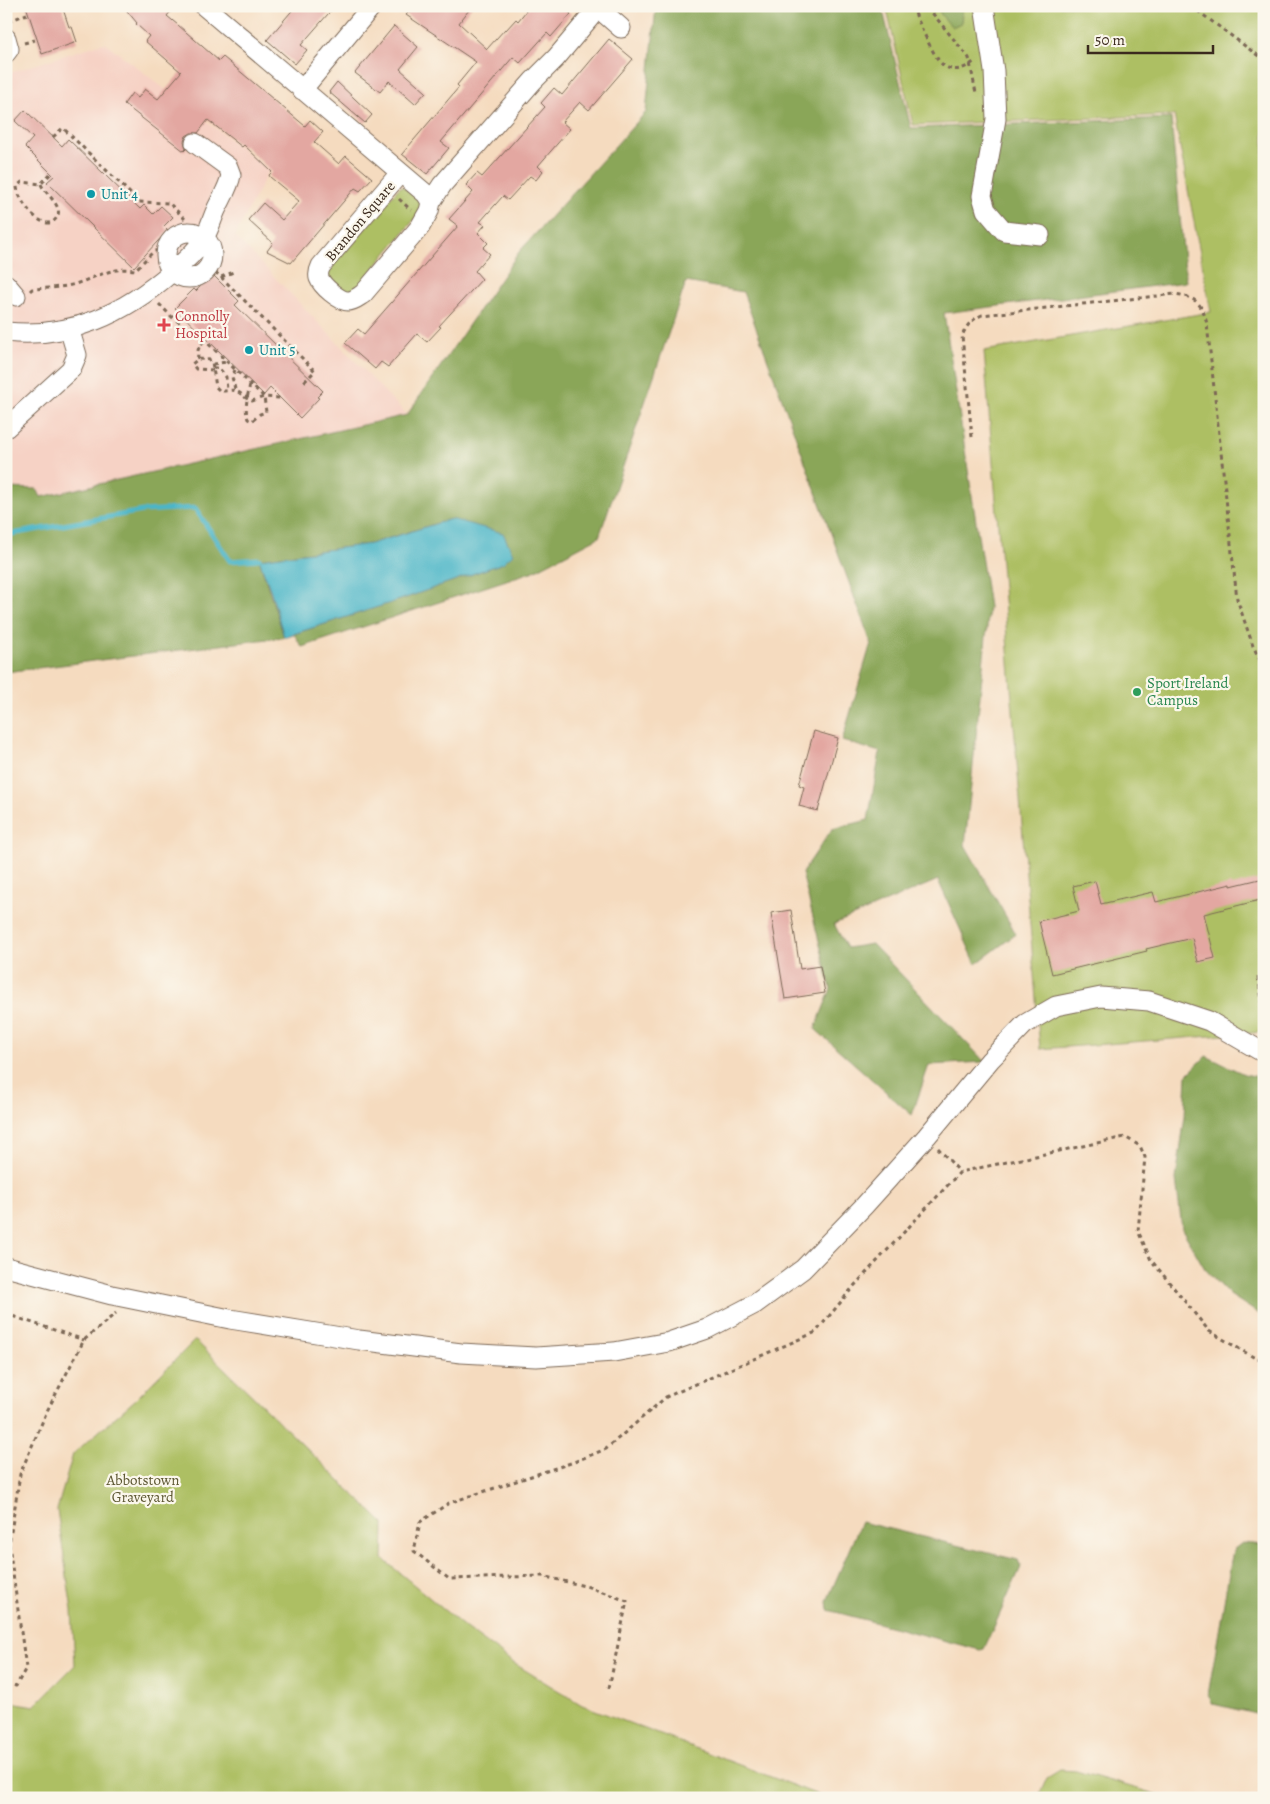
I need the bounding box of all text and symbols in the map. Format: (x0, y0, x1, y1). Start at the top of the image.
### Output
scale bar (1088, 22, 1212, 54)
text: 50 m (1095, 30, 1125, 50)
street label: Brandon Square (320, 176, 400, 265)
place label: Unit 4 (101, 184, 138, 204)
marker: Unit 4 (85, 188, 97, 200)
place label: Connolly Hospital (175, 306, 230, 343)
marker: Connolly Hospital (157, 318, 171, 332)
place label: Unit 5 (259, 340, 296, 360)
marker: Unit 5 (243, 344, 255, 356)
place label: Sport Ireland Campus (1147, 673, 1229, 710)
marker: Sport Ireland Campus (1131, 686, 1143, 698)
park label: Abbotstown Graveyard (105, 1470, 180, 1507)

